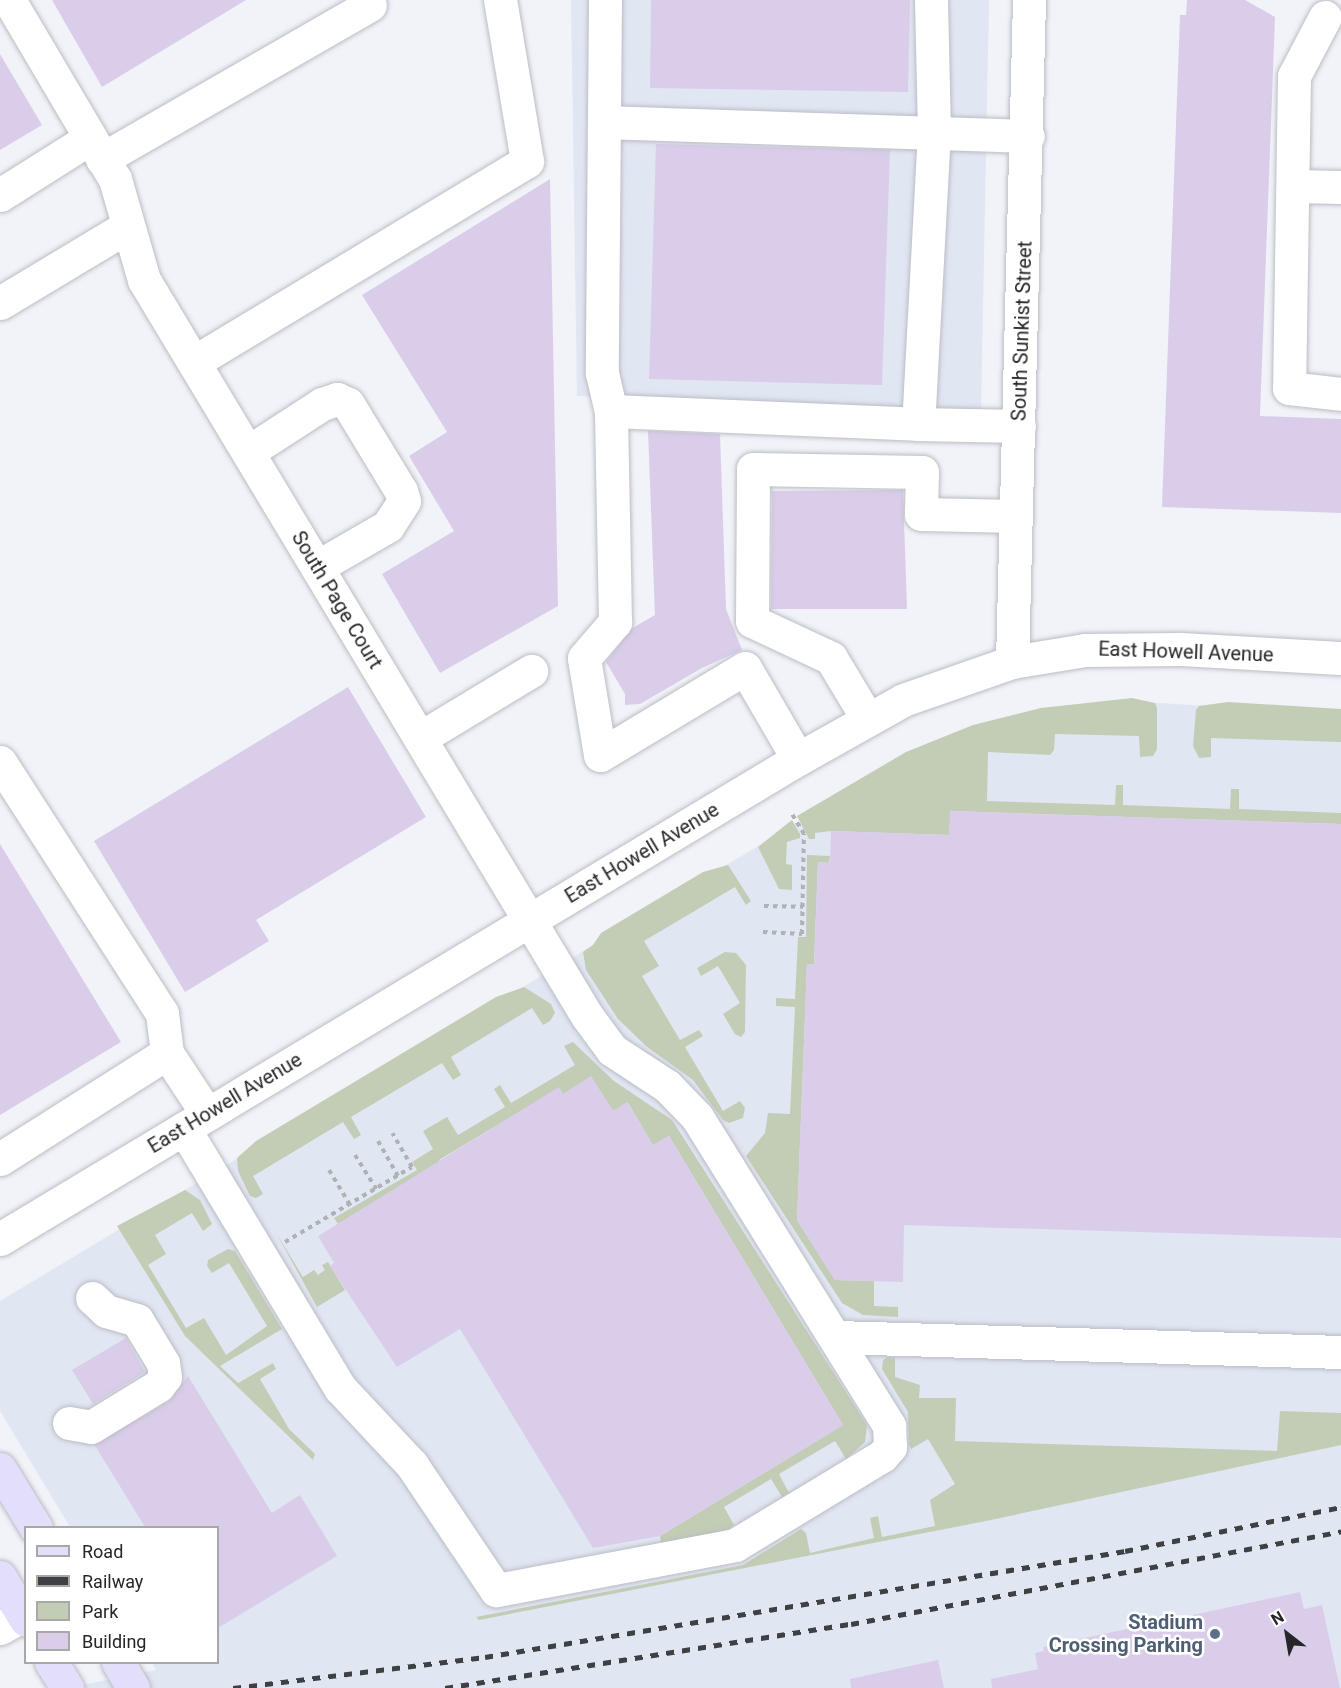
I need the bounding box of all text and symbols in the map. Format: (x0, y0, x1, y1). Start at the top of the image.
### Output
street label: South Sunkist Street (1007, 240, 1037, 422)
street label: South Page Court (286, 527, 388, 673)
street label: East Howell Avenue (1098, 637, 1274, 667)
street label: East Howell Avenue (561, 798, 723, 908)
street label: East Howell Avenue (144, 1048, 306, 1158)
legend (24, 1526, 219, 1664)
text: Road (82, 1541, 123, 1562)
text: Railway (82, 1571, 143, 1592)
text: Park (82, 1601, 118, 1622)
north arrow (1257, 1604, 1317, 1664)
text: N (1268, 1607, 1287, 1629)
place label: Stadium Crossing Parking (1049, 1610, 1203, 1657)
marker: Stadium Crossing Parking (1208, 1627, 1222, 1641)
text: Building (82, 1631, 146, 1652)

